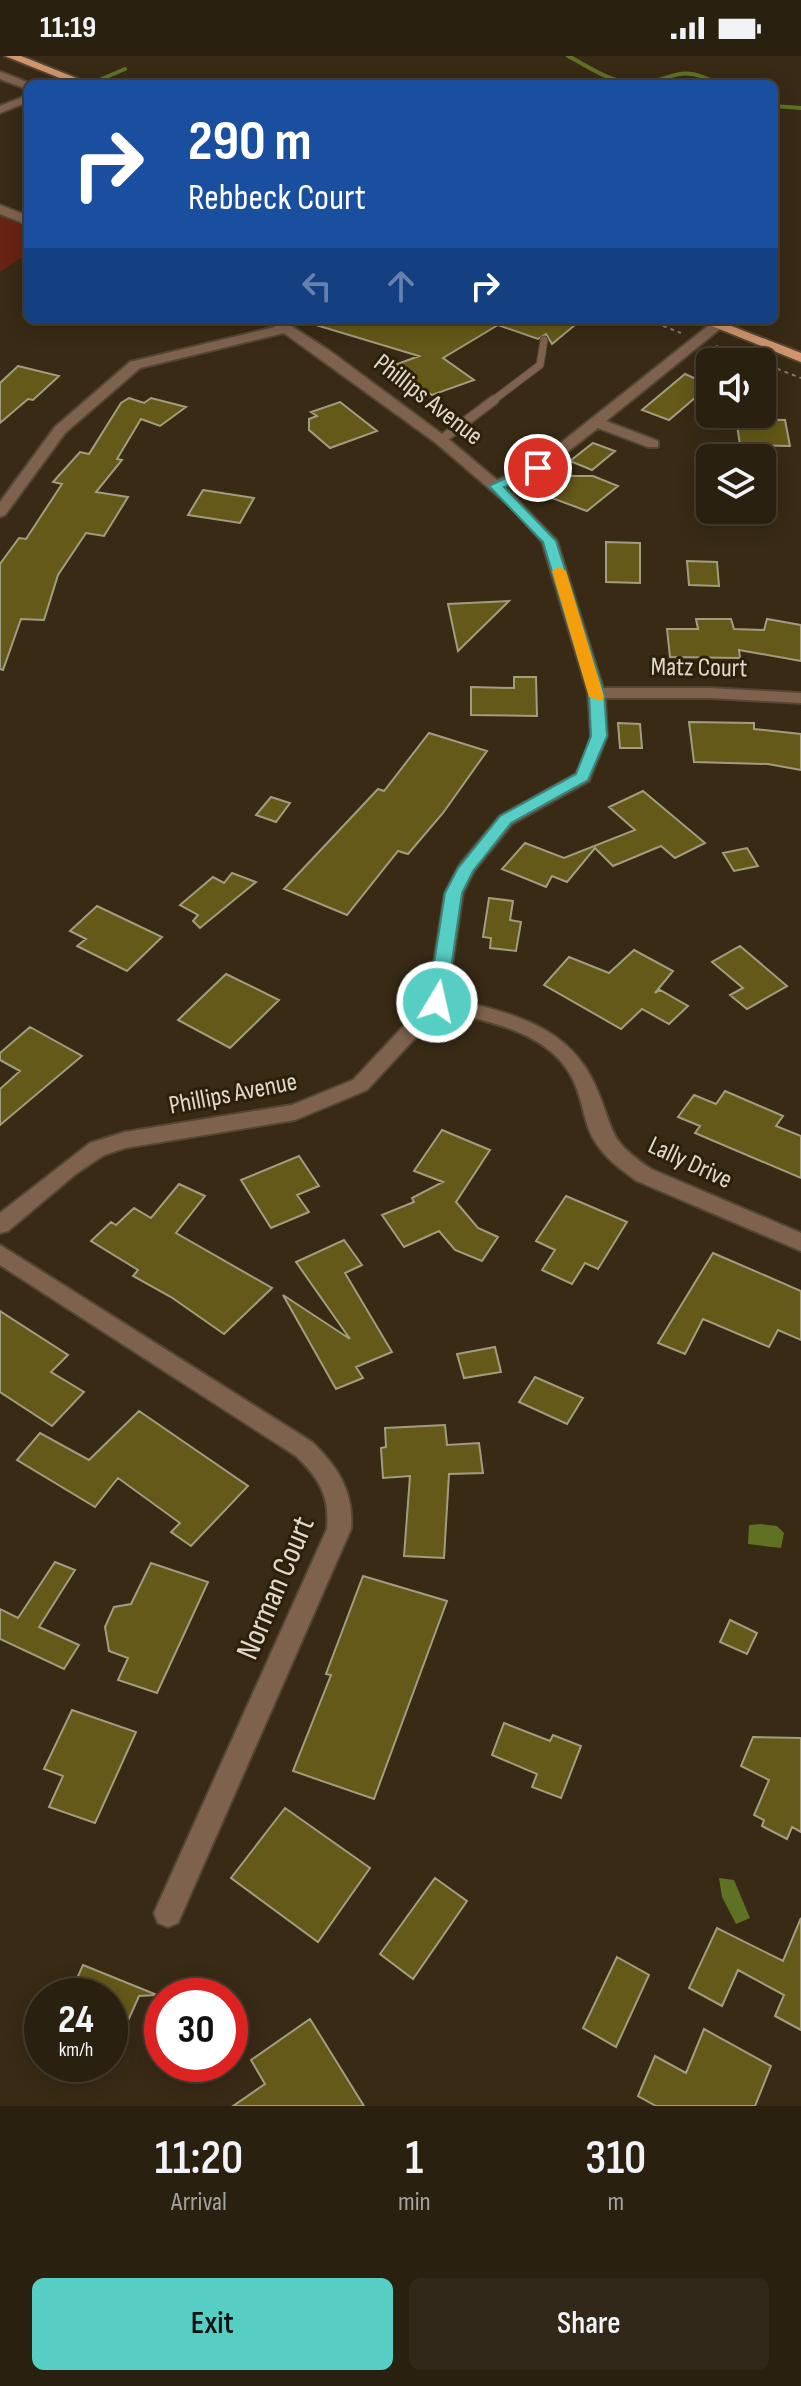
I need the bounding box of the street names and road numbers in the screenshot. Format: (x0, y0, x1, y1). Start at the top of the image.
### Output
street label: Phillips Avenue (367, 348, 489, 452)
street label: Matz Court (650, 652, 748, 684)
street label: Phillips Avenue (166, 1066, 300, 1122)
street label: Lally Drive (643, 1130, 737, 1196)
street label: Norman Court (228, 1511, 324, 1665)

